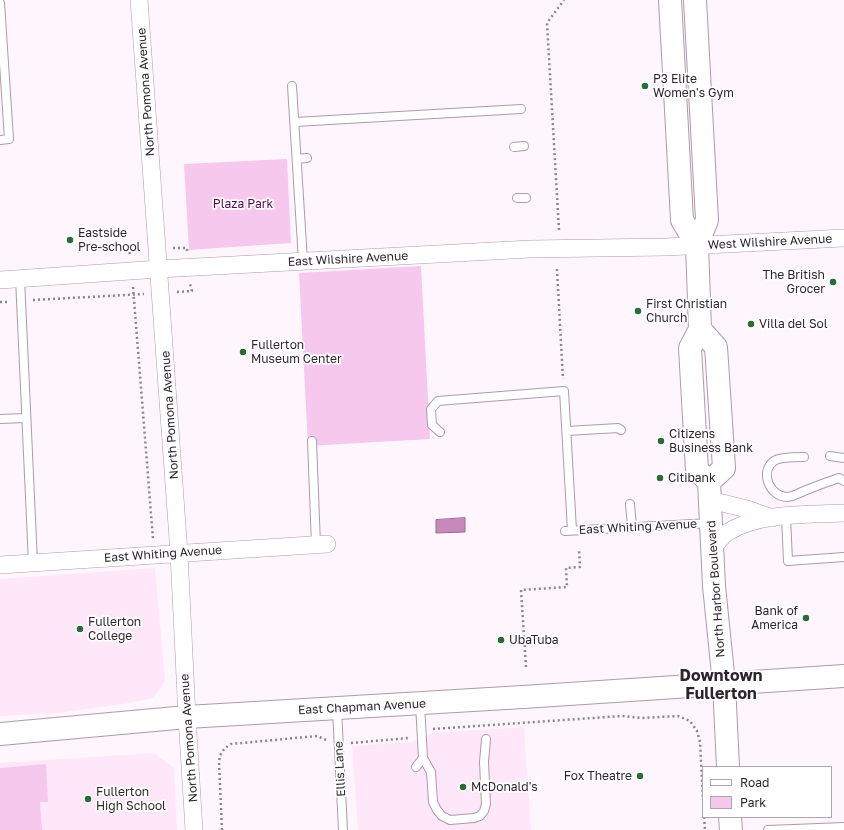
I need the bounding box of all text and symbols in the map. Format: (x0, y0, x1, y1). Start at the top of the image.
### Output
street label: North Pomona Avenue (134, 27, 158, 157)
place label: P3 Elite Women's Gym (653, 72, 734, 100)
marker: P3 Elite Women's Gym (640, 81, 650, 91)
park label: Plaza Park (213, 197, 273, 211)
place label: Eastside Pre-school (78, 226, 140, 254)
street label: West Wilshire Avenue (707, 232, 833, 252)
marker: Eastside Pre-school (65, 235, 75, 245)
street label: East Wilshire Avenue (287, 249, 409, 269)
place label: The British Grocer (763, 268, 825, 296)
marker: The British Grocer (828, 277, 838, 287)
place label: First Christian Church (646, 297, 727, 325)
marker: First Christian Church (633, 306, 643, 316)
place label: Villa del Sol (759, 317, 828, 331)
marker: Villa del Sol (746, 319, 756, 329)
place label: Fullerton Museum Center (251, 338, 342, 366)
marker: Fullerton Museum Center (238, 347, 248, 357)
street label: North Pomona Avenue (158, 350, 182, 480)
place label: Citizens Business Bank (669, 427, 753, 455)
marker: Citizens Business Bank (656, 436, 666, 446)
place label: Citibank (668, 471, 716, 485)
marker: Citibank (655, 473, 665, 483)
street label: East Whiting Avenue (579, 517, 697, 537)
street label: North Harbor Boulevard (704, 520, 728, 658)
street label: East Whiting Avenue (103, 543, 223, 565)
place label: Bank of America (751, 604, 798, 632)
marker: Bank of America (801, 613, 811, 623)
place label: Fullerton College (88, 615, 141, 643)
marker: Fullerton College (75, 624, 85, 634)
place label: UbaTuba (509, 633, 559, 647)
marker: UbaTuba (496, 635, 506, 645)
district label: Downtown Fullerton (680, 666, 762, 704)
street label: North Pomona Avenue (177, 673, 201, 803)
street label: East Chapman Avenue (298, 696, 426, 718)
street label: Ellis Lane (331, 741, 349, 797)
legend (702, 766, 832, 818)
place label: Fox Theatre (564, 769, 632, 783)
marker: Fox Theatre (635, 771, 645, 781)
text: Road (740, 775, 769, 790)
place label: McDonald's (471, 780, 538, 794)
marker: McDonald's (458, 782, 468, 792)
place label: Fullerton High School (96, 785, 166, 813)
marker: Fullerton High School (83, 794, 93, 804)
text: Park (740, 795, 766, 810)

